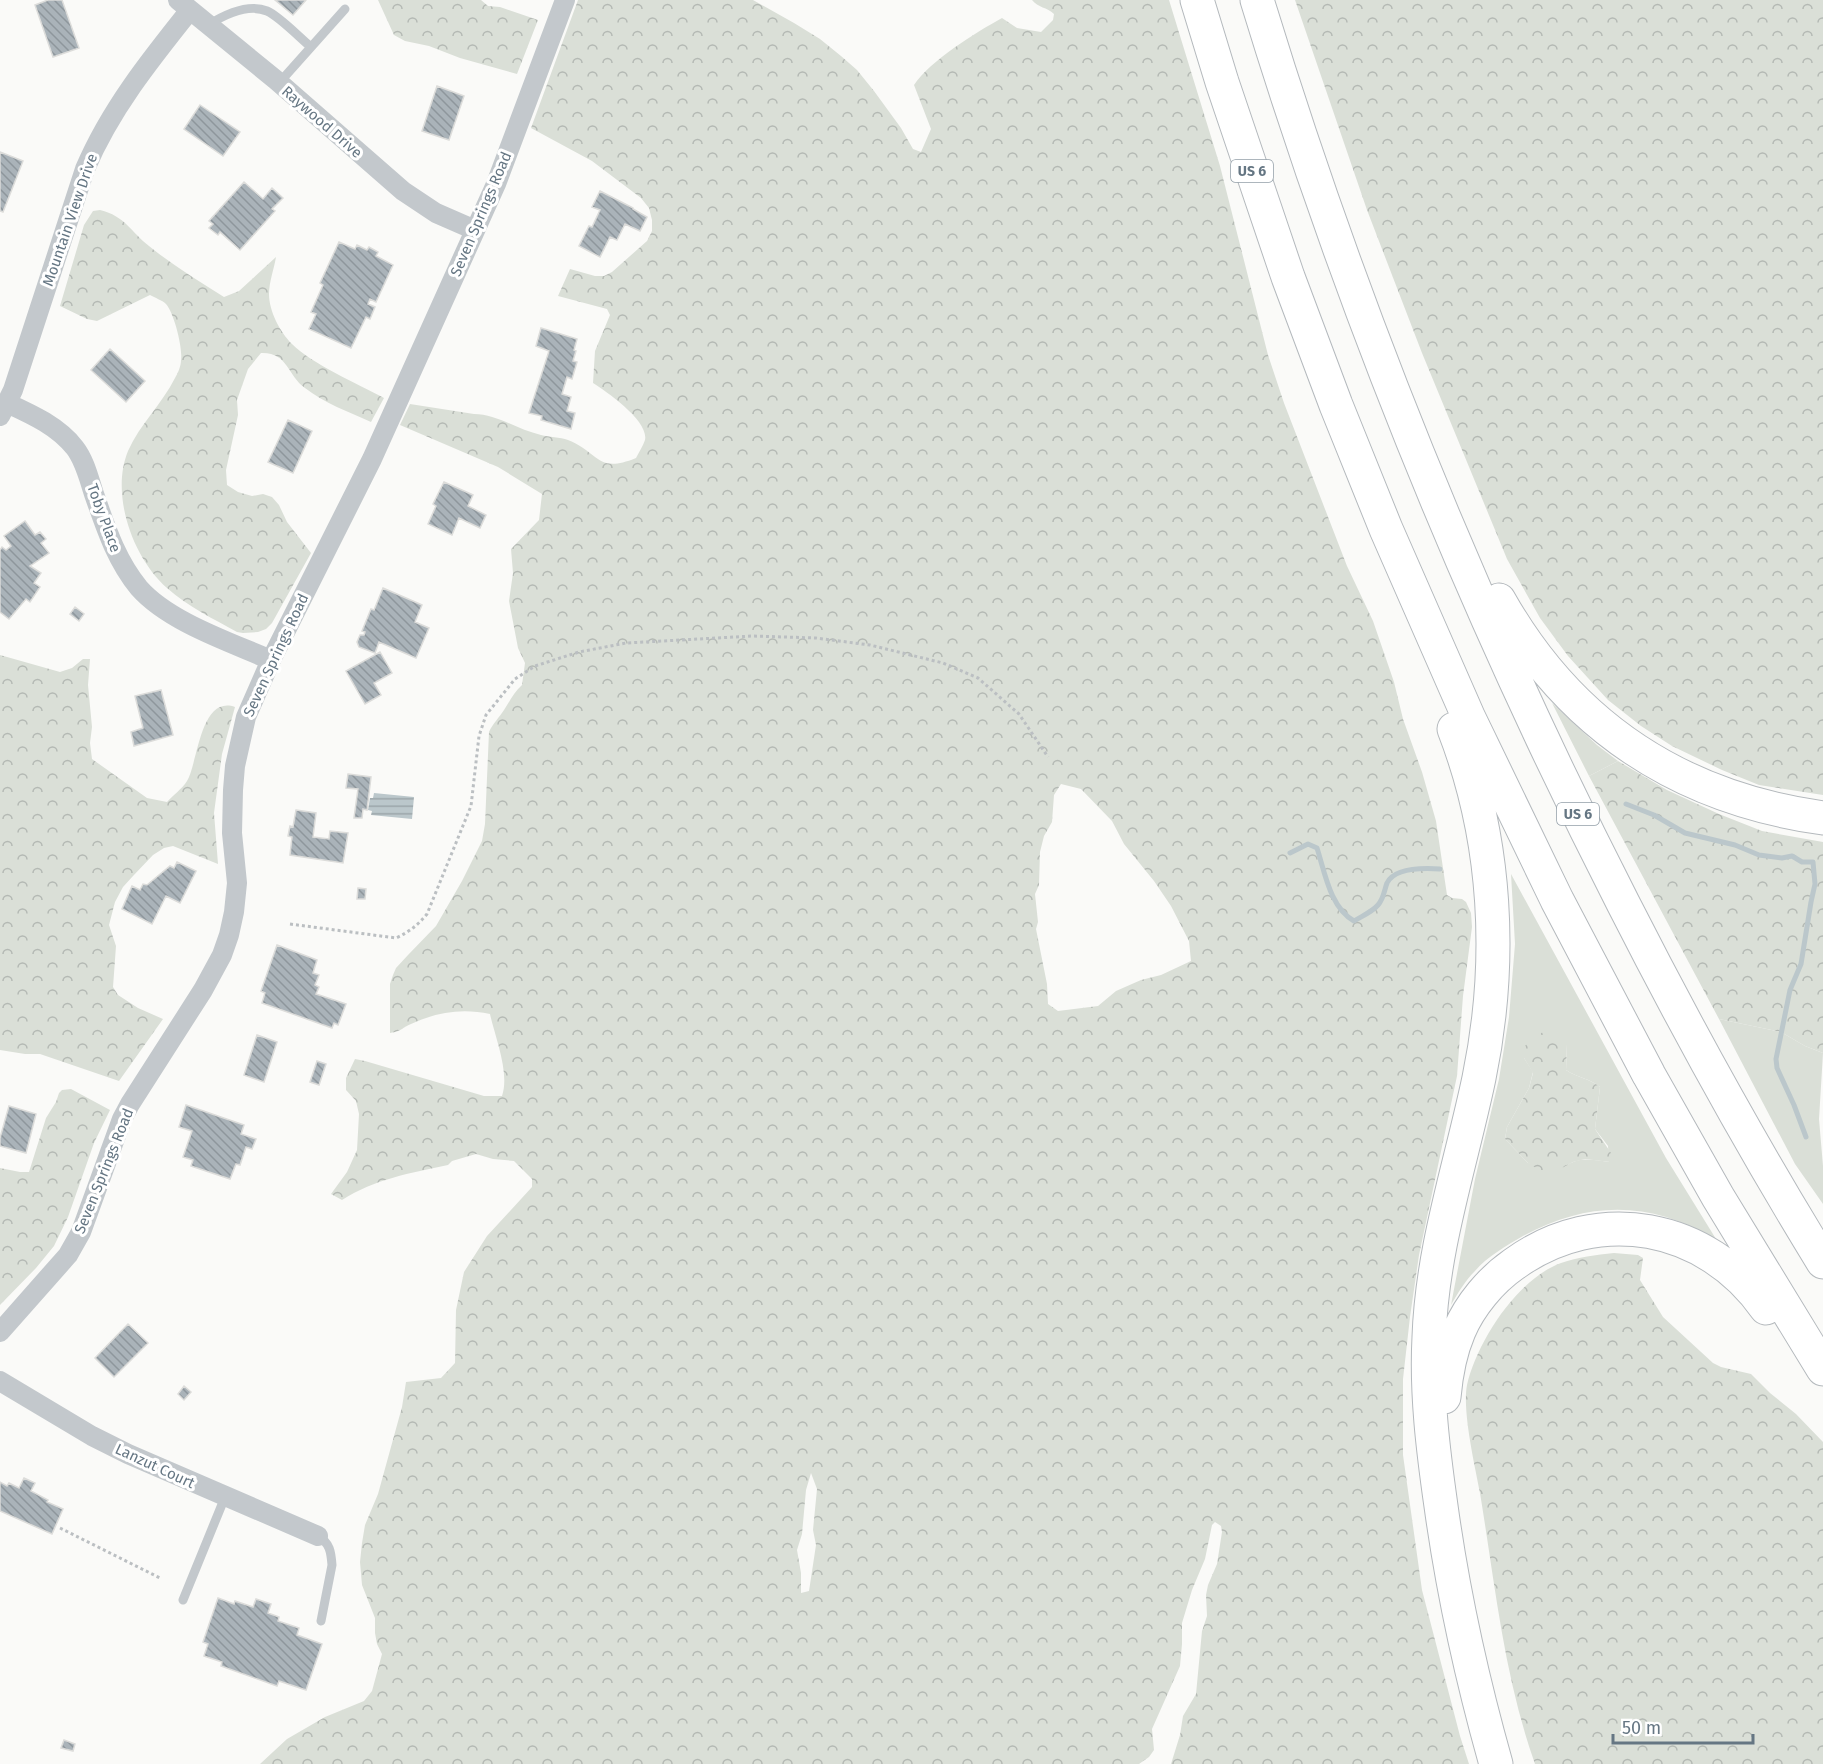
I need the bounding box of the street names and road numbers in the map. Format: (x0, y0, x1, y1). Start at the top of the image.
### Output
street label: Raywood Drive (278, 82, 366, 162)
street label: Seven Springs Road (447, 149, 515, 279)
street label: Mountain View Drive (39, 151, 101, 289)
road number: US 6 (1231, 160, 1273, 182)
street label: Toby Place (83, 481, 125, 555)
street label: Seven Springs Road (240, 591, 312, 719)
road number: US 6 (1557, 803, 1599, 825)
street label: Seven Springs Road (71, 1106, 137, 1236)
street label: Lanzut Court (112, 1440, 198, 1492)

